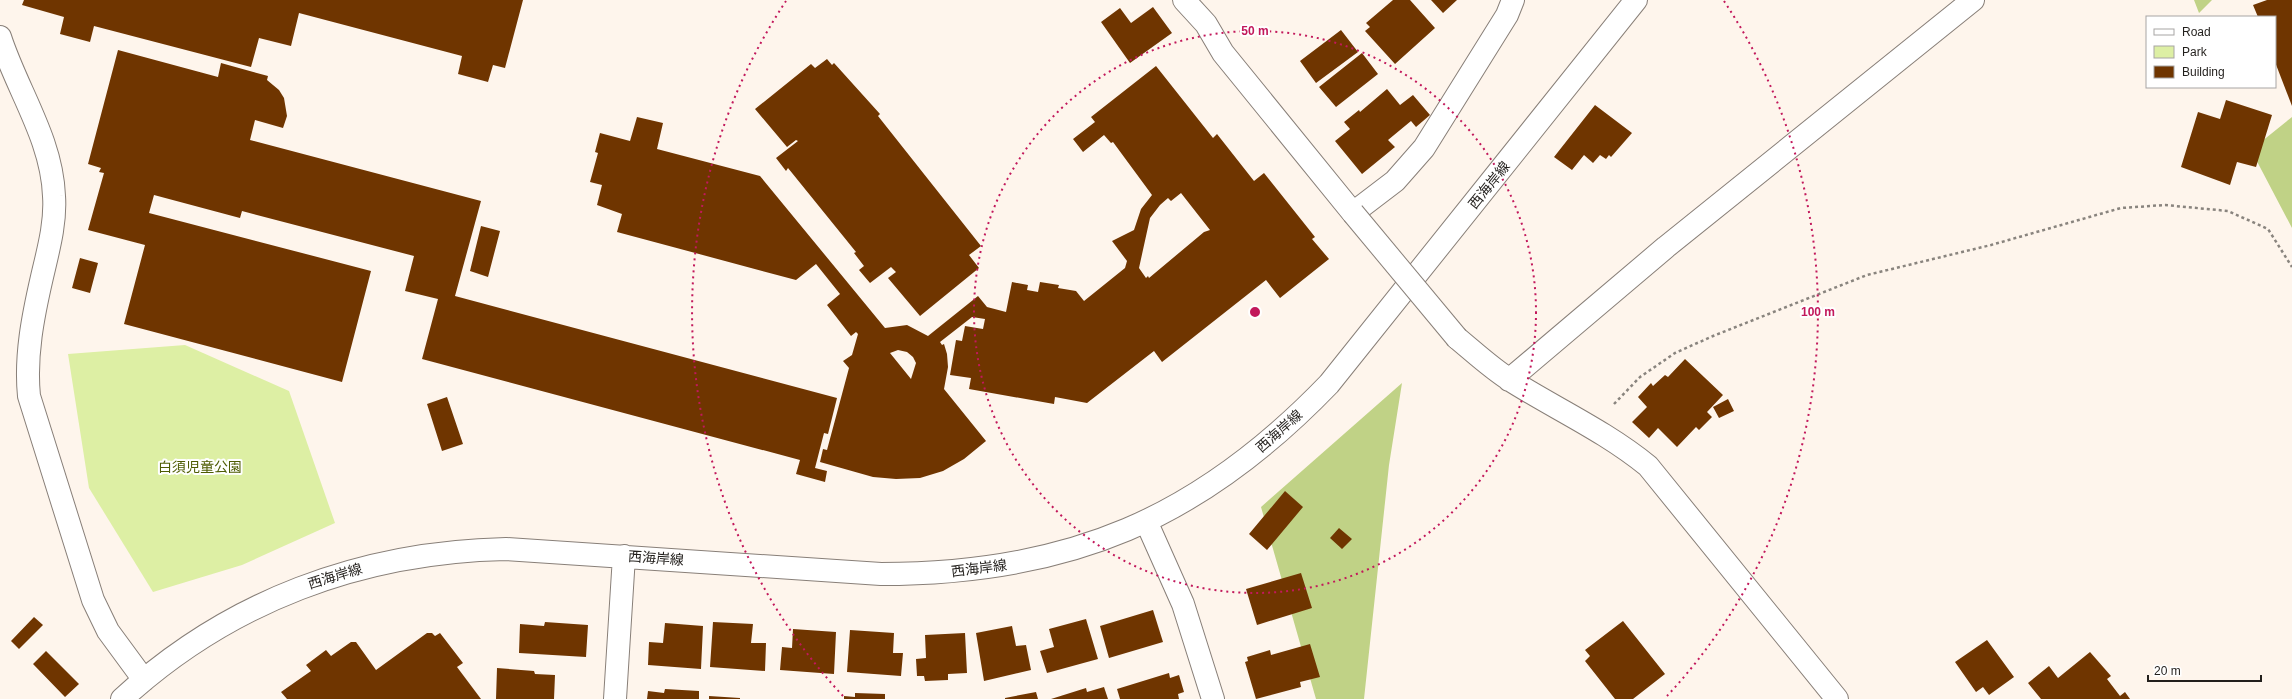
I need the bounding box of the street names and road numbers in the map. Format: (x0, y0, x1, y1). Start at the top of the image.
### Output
street label: 西海岸線 (1465, 158, 1513, 212)
street label: 西海岸線 (1253, 407, 1305, 455)
street label: 西海岸線 (628, 548, 684, 568)
street label: 西海岸線 (950, 557, 1008, 579)
street label: 西海岸線 (306, 560, 364, 592)

